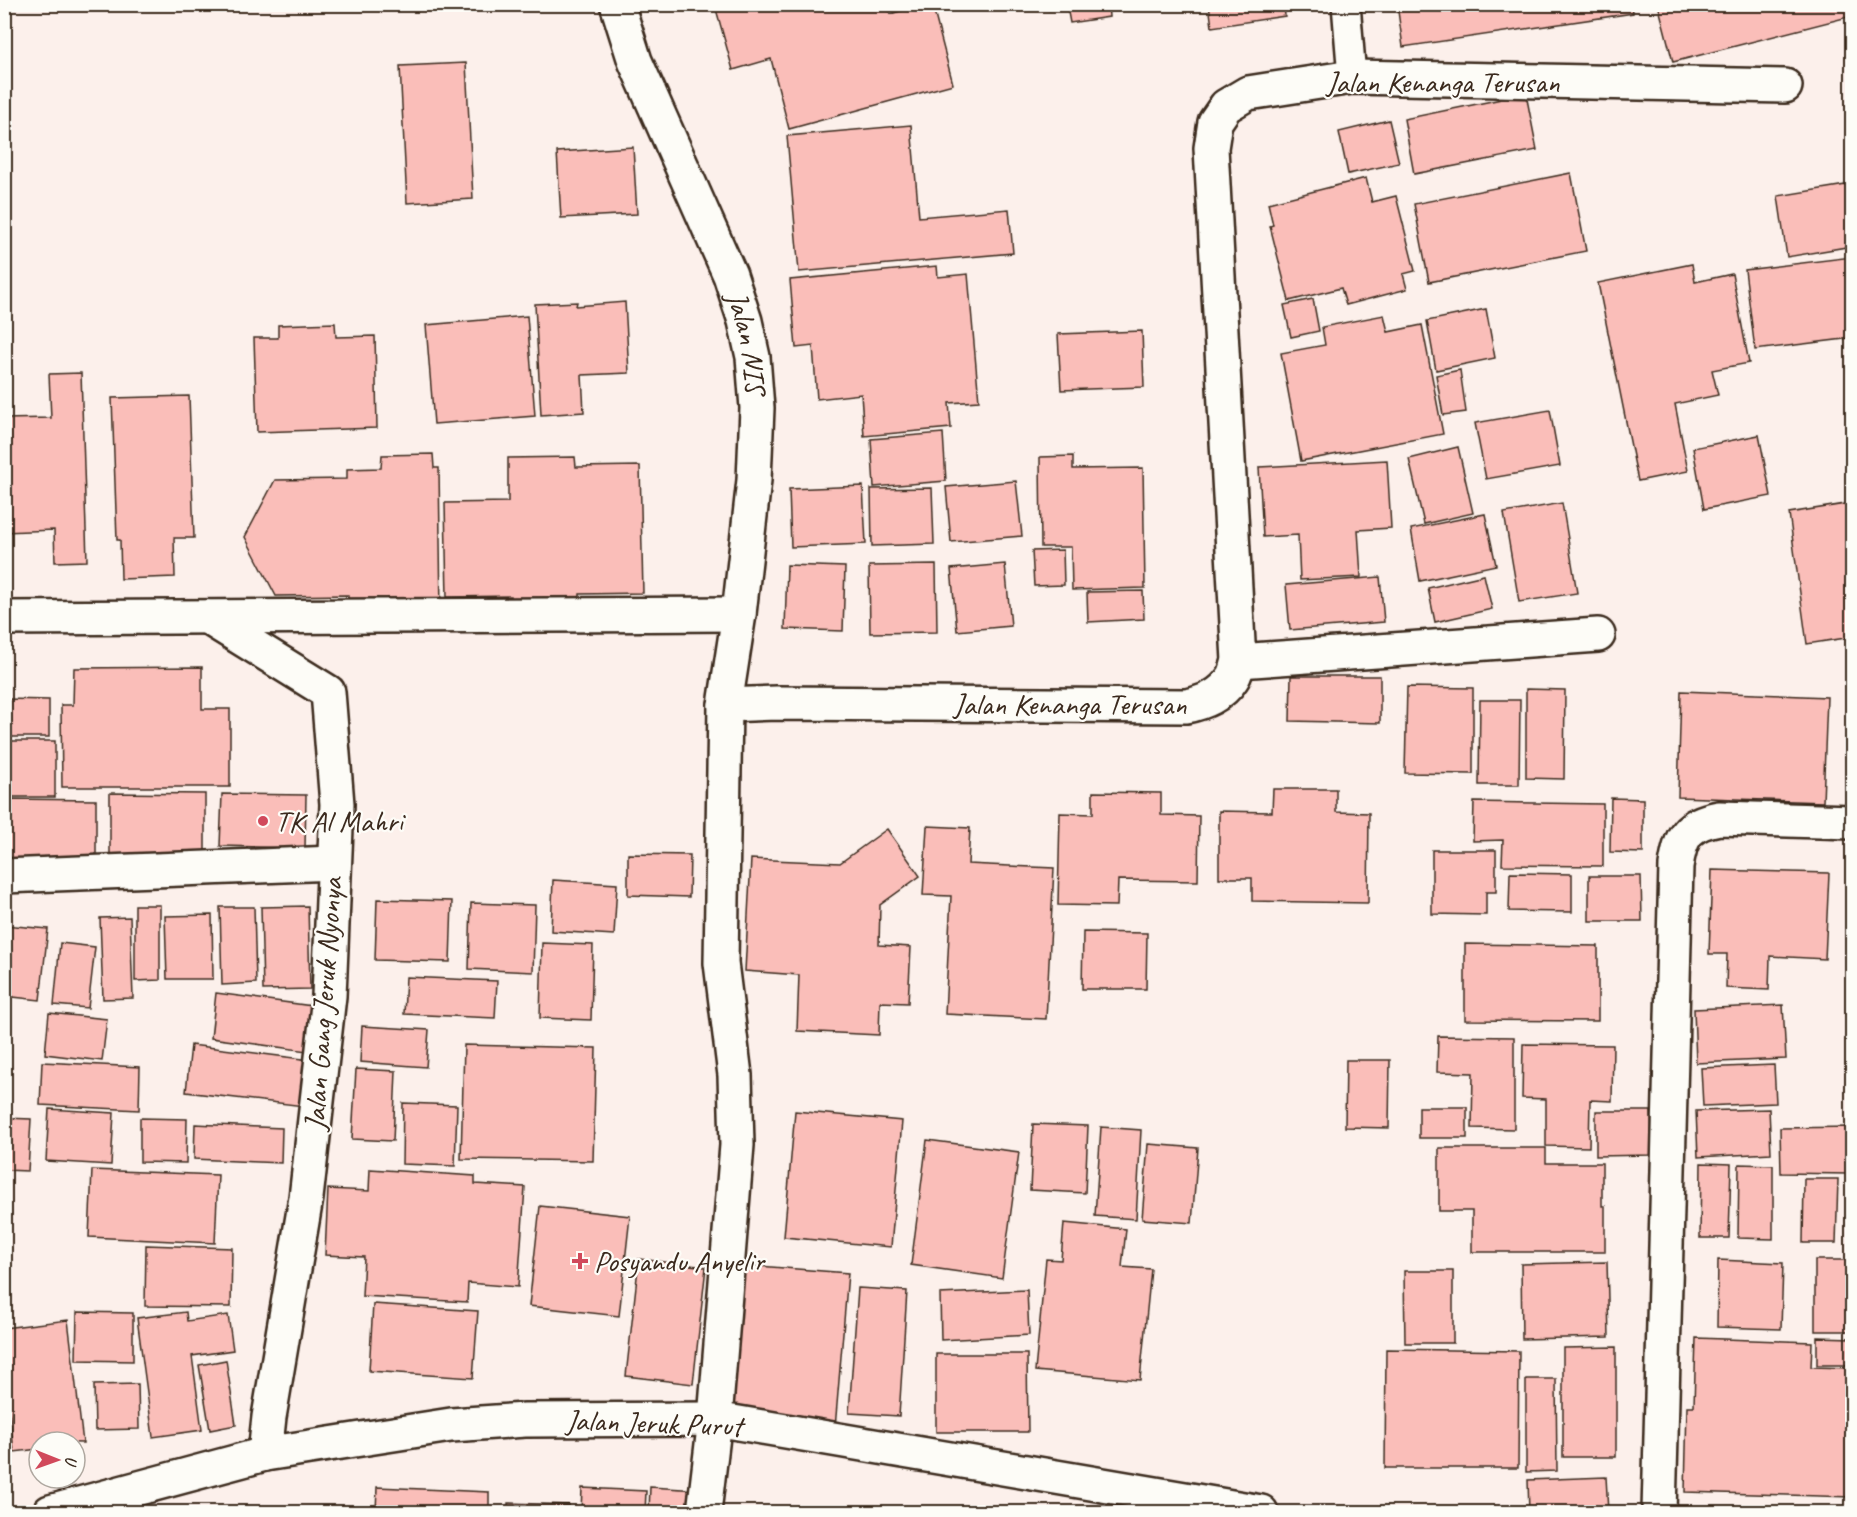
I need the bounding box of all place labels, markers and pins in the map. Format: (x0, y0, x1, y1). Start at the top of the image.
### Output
place label: TK Al Mahri (275, 802, 406, 840)
marker: TK Al Mahri (256, 814, 270, 828)
place label: Posyandu Anyelir (594, 1242, 766, 1280)
marker: Posyandu Anyelir (571, 1252, 589, 1270)

